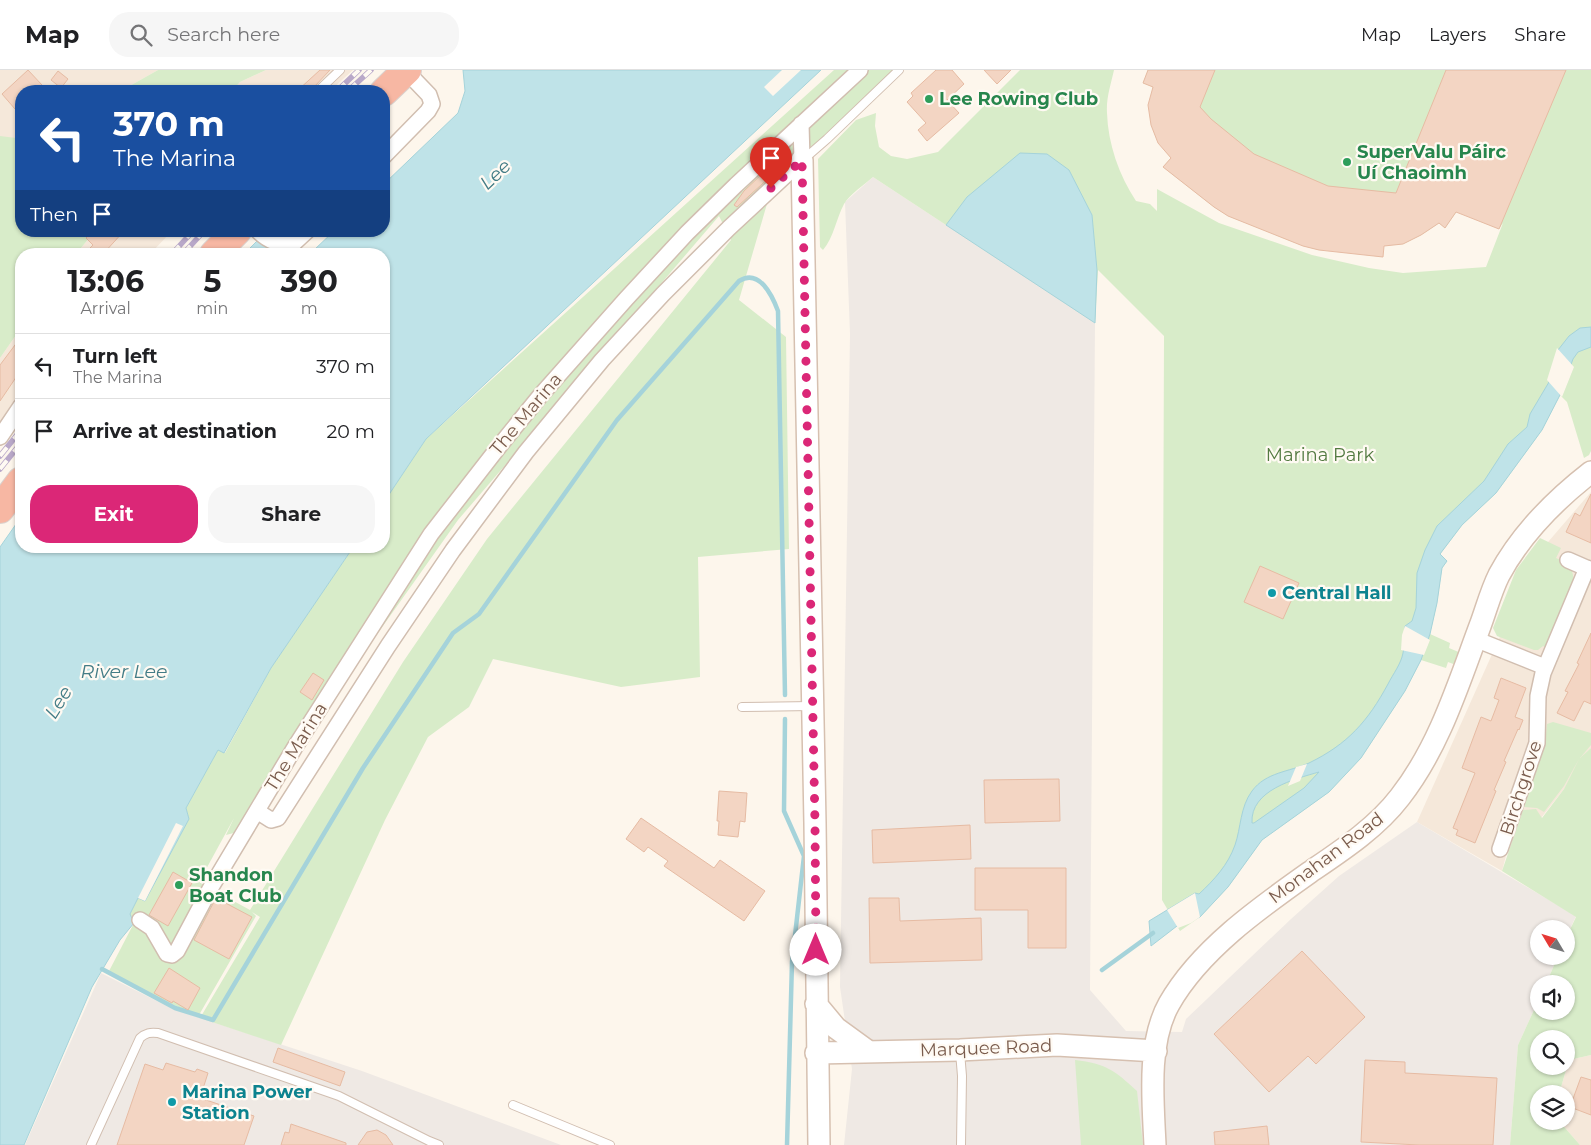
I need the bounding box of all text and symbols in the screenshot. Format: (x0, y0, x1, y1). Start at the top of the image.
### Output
search box (109, 12, 459, 57)
text: Map (25, 20, 79, 49)
icon: search (127, 21, 155, 49)
text: Search here (167, 23, 280, 46)
text: Map (1361, 24, 1401, 46)
text: Layers (1429, 24, 1486, 46)
text: Share (1514, 24, 1566, 46)
place label: Lee Rowing Club (939, 88, 1098, 110)
marker: Lee Rowing Club (923, 93, 935, 105)
text: 370 m (113, 102, 225, 145)
icon: left (30, 105, 95, 170)
pin (750, 137, 792, 188)
place label: SuperValu Páirc Uí Chaoimh (1357, 141, 1506, 184)
icon: arrive (757, 144, 785, 172)
text: The Marina (113, 145, 236, 172)
water label: Lee (475, 154, 516, 194)
marker: SuperValu Páirc Uí Chaoimh (1341, 156, 1353, 168)
icon: arrive (88, 200, 116, 228)
text: Then (30, 203, 78, 226)
text: 13:06 (67, 263, 144, 300)
text: 5 (203, 263, 221, 300)
text: 390 (281, 263, 338, 300)
text: Arrival (80, 299, 131, 318)
text: min (196, 299, 228, 318)
text: m (301, 299, 318, 318)
text: Turn left (73, 345, 158, 368)
icon: left (30, 352, 58, 380)
text: 370 m (316, 355, 375, 378)
text: The Marina (73, 368, 162, 387)
street label: The Marina (485, 368, 567, 460)
icon: arrive (30, 417, 58, 445)
text: Arrive at destination (73, 420, 277, 443)
text: 20 m (327, 420, 375, 443)
park label: Marina Park (1266, 444, 1374, 466)
button: Exit (30, 485, 198, 543)
button: Share (208, 485, 375, 543)
place label: Central Hall (1282, 582, 1391, 604)
marker: Central Hall (1266, 587, 1278, 599)
water label: River Lee (81, 660, 167, 683)
water label: Lee (40, 682, 77, 723)
street label: The Marina (260, 699, 332, 795)
street label: Birchgrove (1495, 738, 1547, 838)
street label: Monahan Road (1264, 808, 1388, 908)
place label: Shandon Boat Club (189, 864, 282, 907)
marker: Shandon Boat Club (173, 879, 185, 891)
north arrow (1530, 920, 1575, 965)
map controls (1530, 920, 1575, 1130)
position arrow (789, 923, 841, 975)
button: sound (1530, 975, 1575, 1020)
button: search (1530, 1030, 1575, 1075)
street label: Marquee Road (919, 1035, 1053, 1061)
place label: Marina Power Station (182, 1081, 312, 1124)
button: layers (1530, 1085, 1575, 1130)
marker: Marina Power Station (166, 1096, 178, 1108)

